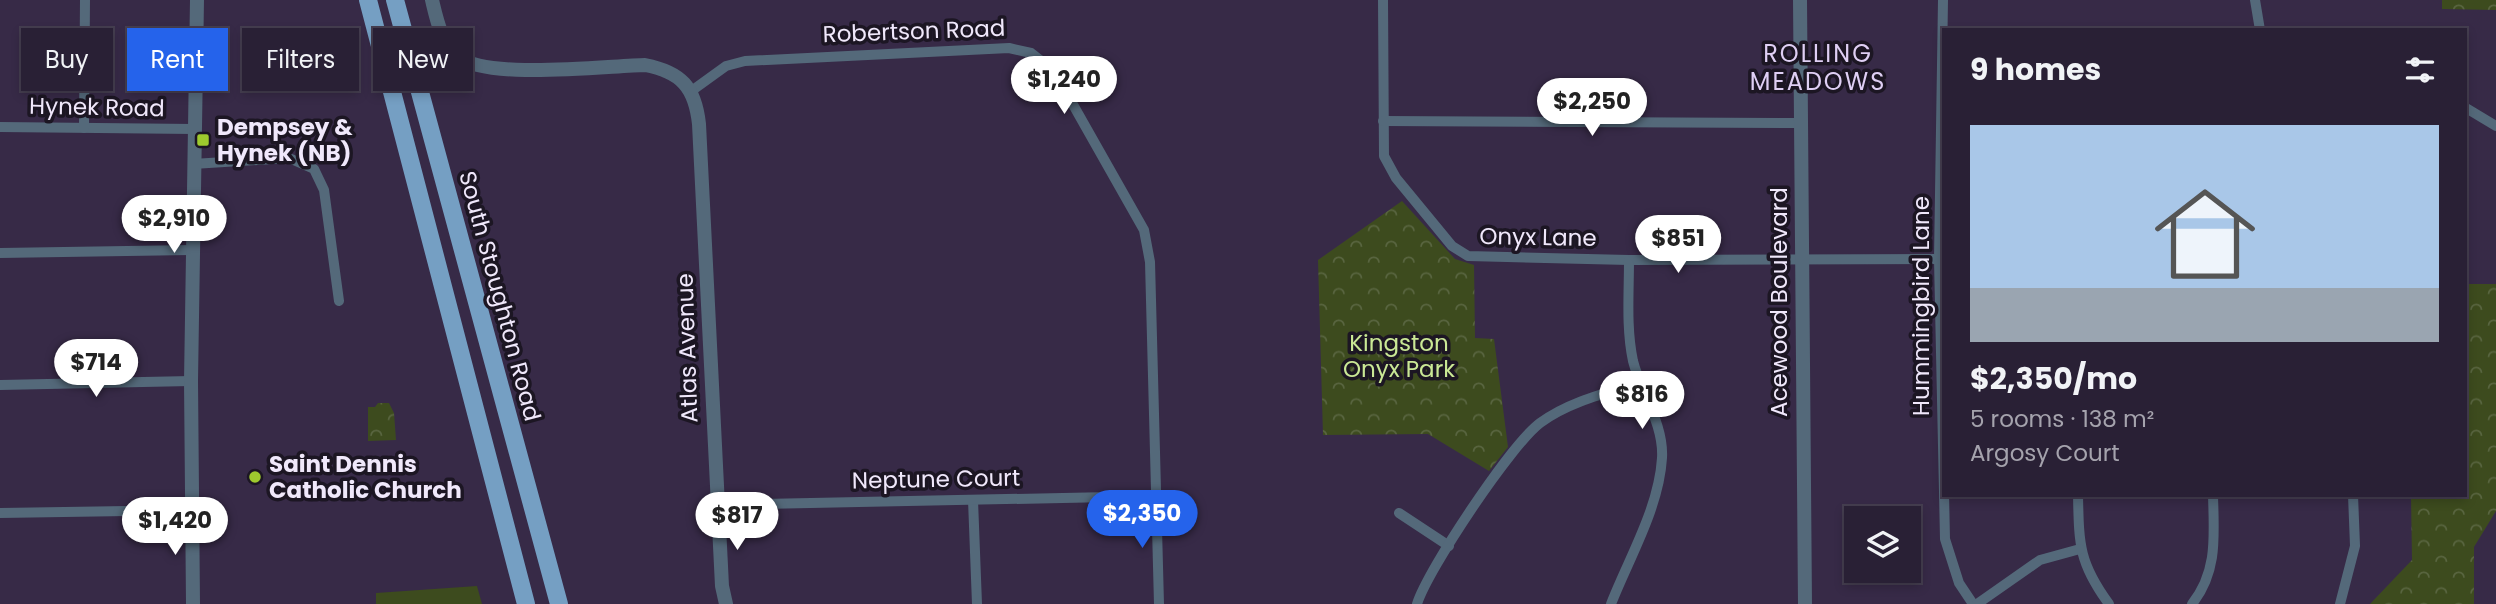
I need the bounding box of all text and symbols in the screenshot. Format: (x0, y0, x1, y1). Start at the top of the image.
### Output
street label: Robertson Road (822, 12, 1006, 50)
chip: Buy (21, 28, 113, 91)
chip: Rent (127, 28, 228, 91)
chip: Filters (242, 28, 359, 91)
chip: New (373, 28, 473, 91)
district label: ROLLING MEADOWS (1750, 37, 1886, 98)
text: 9 homes (1970, 48, 2101, 91)
icon: filters (2401, 51, 2439, 89)
pin: $1,240 (1007, 57, 1121, 116)
text: $1,240 (1027, 63, 1101, 95)
pin: $2,250 (1535, 78, 1649, 138)
text: $2,250 (1553, 85, 1631, 117)
street label: Hynek Road (29, 90, 165, 124)
place label: Dempsey & Hynek (NB) (217, 111, 353, 169)
marker: Dempsey & Hynek (NB) (195, 132, 211, 148)
street label: South Stoughton Road (451, 167, 549, 425)
icon: home (2142, 171, 2268, 297)
street label: Acewood Boulevard (1763, 187, 1795, 417)
pin: $2,910 (117, 196, 231, 255)
street label: Hummingbird Lane (1905, 196, 1937, 416)
text: $2,910 (138, 202, 210, 234)
pin: $851 (1637, 216, 1719, 275)
street label: Onyx Lane (1479, 220, 1597, 254)
text: $851 (1651, 222, 1705, 254)
street label: Atlas Avenue (668, 273, 706, 423)
park label: Kingston Onyx Park (1343, 327, 1455, 385)
pin: $714 (55, 340, 137, 399)
text: $714 (70, 346, 122, 378)
text: $2,350/mo (1970, 357, 2137, 400)
pin: $816 (1601, 372, 1683, 431)
text: $816 (1615, 378, 1669, 410)
text: 5 rooms · 138 m² (1970, 403, 2154, 435)
text: Argosy Court (1970, 437, 2120, 469)
place label: Saint Dennis Catholic Church (269, 448, 462, 506)
street label: Neptune Court (852, 462, 1020, 496)
marker: Saint Dennis Catholic Church (247, 469, 263, 485)
pin: $2,350 (1085, 490, 1199, 550)
pin: $817 (696, 492, 778, 552)
text: $2,350 (1103, 497, 1181, 529)
pin: $1,420 (118, 498, 232, 557)
text: $817 (712, 499, 763, 531)
text: $1,420 (138, 504, 212, 536)
map controls (1844, 506, 1921, 583)
button: layers (1844, 506, 1921, 583)

